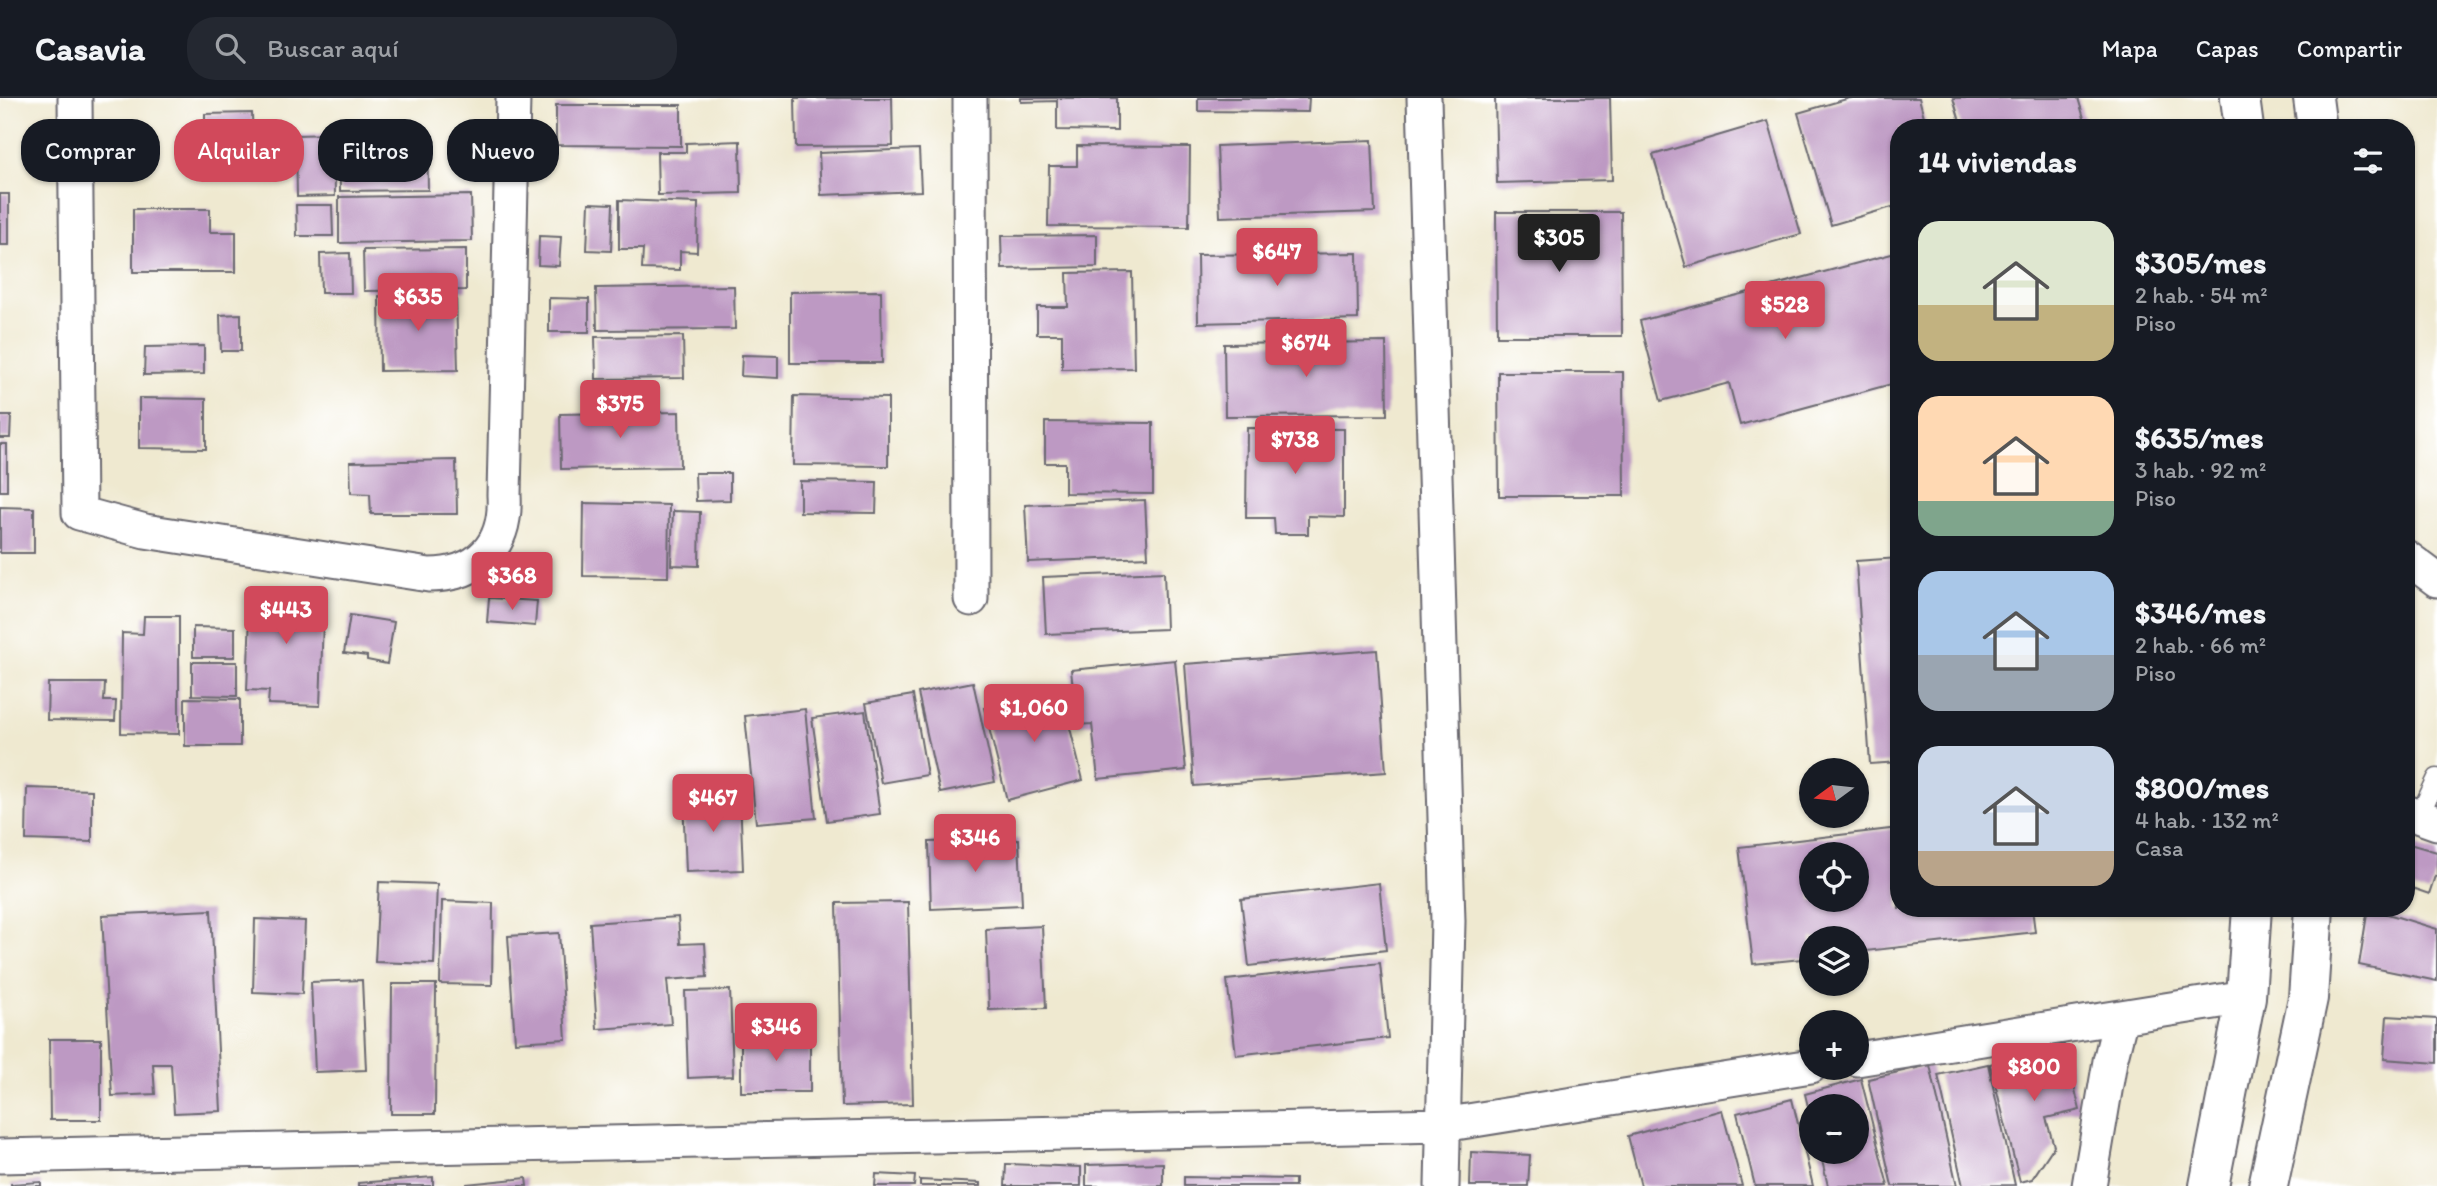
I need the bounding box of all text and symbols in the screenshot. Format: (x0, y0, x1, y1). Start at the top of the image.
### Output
search box (187, 17, 677, 80)
text: Casavia (35, 29, 145, 68)
icon: search (211, 29, 249, 67)
text: Buscar aquí (267, 32, 399, 64)
text: Mapa (2102, 34, 2158, 63)
text: Capas (2196, 34, 2259, 63)
text: Compartir (2297, 34, 2402, 63)
chip: Comprar (21, 119, 160, 182)
chip: Alquilar (174, 119, 304, 182)
chip: Filtros (318, 119, 433, 182)
chip: Nuevo (447, 119, 559, 182)
icon: filters (2349, 142, 2387, 180)
text: 14 viviendas (1918, 143, 2077, 180)
pin: $305 (1518, 214, 1600, 274)
text: $305 (1534, 223, 1584, 251)
pin: $647 (1236, 228, 1318, 288)
text: $647 (1252, 237, 1302, 265)
text: $305/mes (2135, 244, 2266, 281)
icon: home (1974, 249, 2058, 333)
pin: $635 (377, 274, 459, 333)
text: 2 hab. · 54 m² (2135, 281, 2268, 309)
text: $635 (394, 282, 442, 310)
pin: $528 (1744, 282, 1826, 341)
text: $528 (1761, 290, 1809, 318)
text: Piso (2135, 309, 2176, 337)
pin: $674 (1265, 320, 1347, 379)
text: $674 (1281, 328, 1331, 356)
pin: $375 (579, 380, 661, 440)
text: $375 (596, 389, 644, 417)
pin: $738 (1254, 416, 1336, 476)
text: $635/mes (2135, 419, 2264, 456)
icon: home (1974, 424, 2058, 508)
text: $738 (1271, 425, 1319, 453)
text: 3 hab. · 92 m² (2135, 456, 2266, 484)
text: Piso (2135, 484, 2176, 512)
pin: $368 (471, 552, 553, 612)
text: $368 (488, 561, 536, 589)
pin: $443 (245, 587, 327, 646)
text: $346/mes (2135, 594, 2266, 631)
text: $443 (260, 595, 312, 623)
icon: home (1974, 599, 2058, 683)
text: 2 hab. · 66 m² (2135, 631, 2266, 659)
text: Piso (2135, 659, 2176, 687)
pin: $1,060 (977, 684, 1091, 744)
text: $1,060 (1000, 693, 1068, 721)
north arrow (1799, 758, 1869, 828)
map controls (1799, 758, 1869, 1164)
text: $800/mes (2135, 769, 2269, 806)
pin: $467 (672, 774, 754, 834)
icon: home (1974, 774, 2058, 858)
text: $467 (688, 783, 738, 811)
text: 4 hab. · 132 m² (2135, 806, 2279, 834)
pin: $346 (934, 814, 1016, 874)
text: $346 (950, 823, 1000, 851)
text: Casa (2135, 834, 2183, 862)
button: locate (1799, 842, 1869, 912)
button: layers (1799, 926, 1869, 996)
pin: $346 (735, 1004, 817, 1063)
button: + (1799, 1010, 1869, 1080)
text: $346 (751, 1012, 801, 1040)
pin: $800 (1993, 1044, 2075, 1103)
text: $800 (2008, 1052, 2060, 1080)
button: − (1799, 1094, 1869, 1164)

